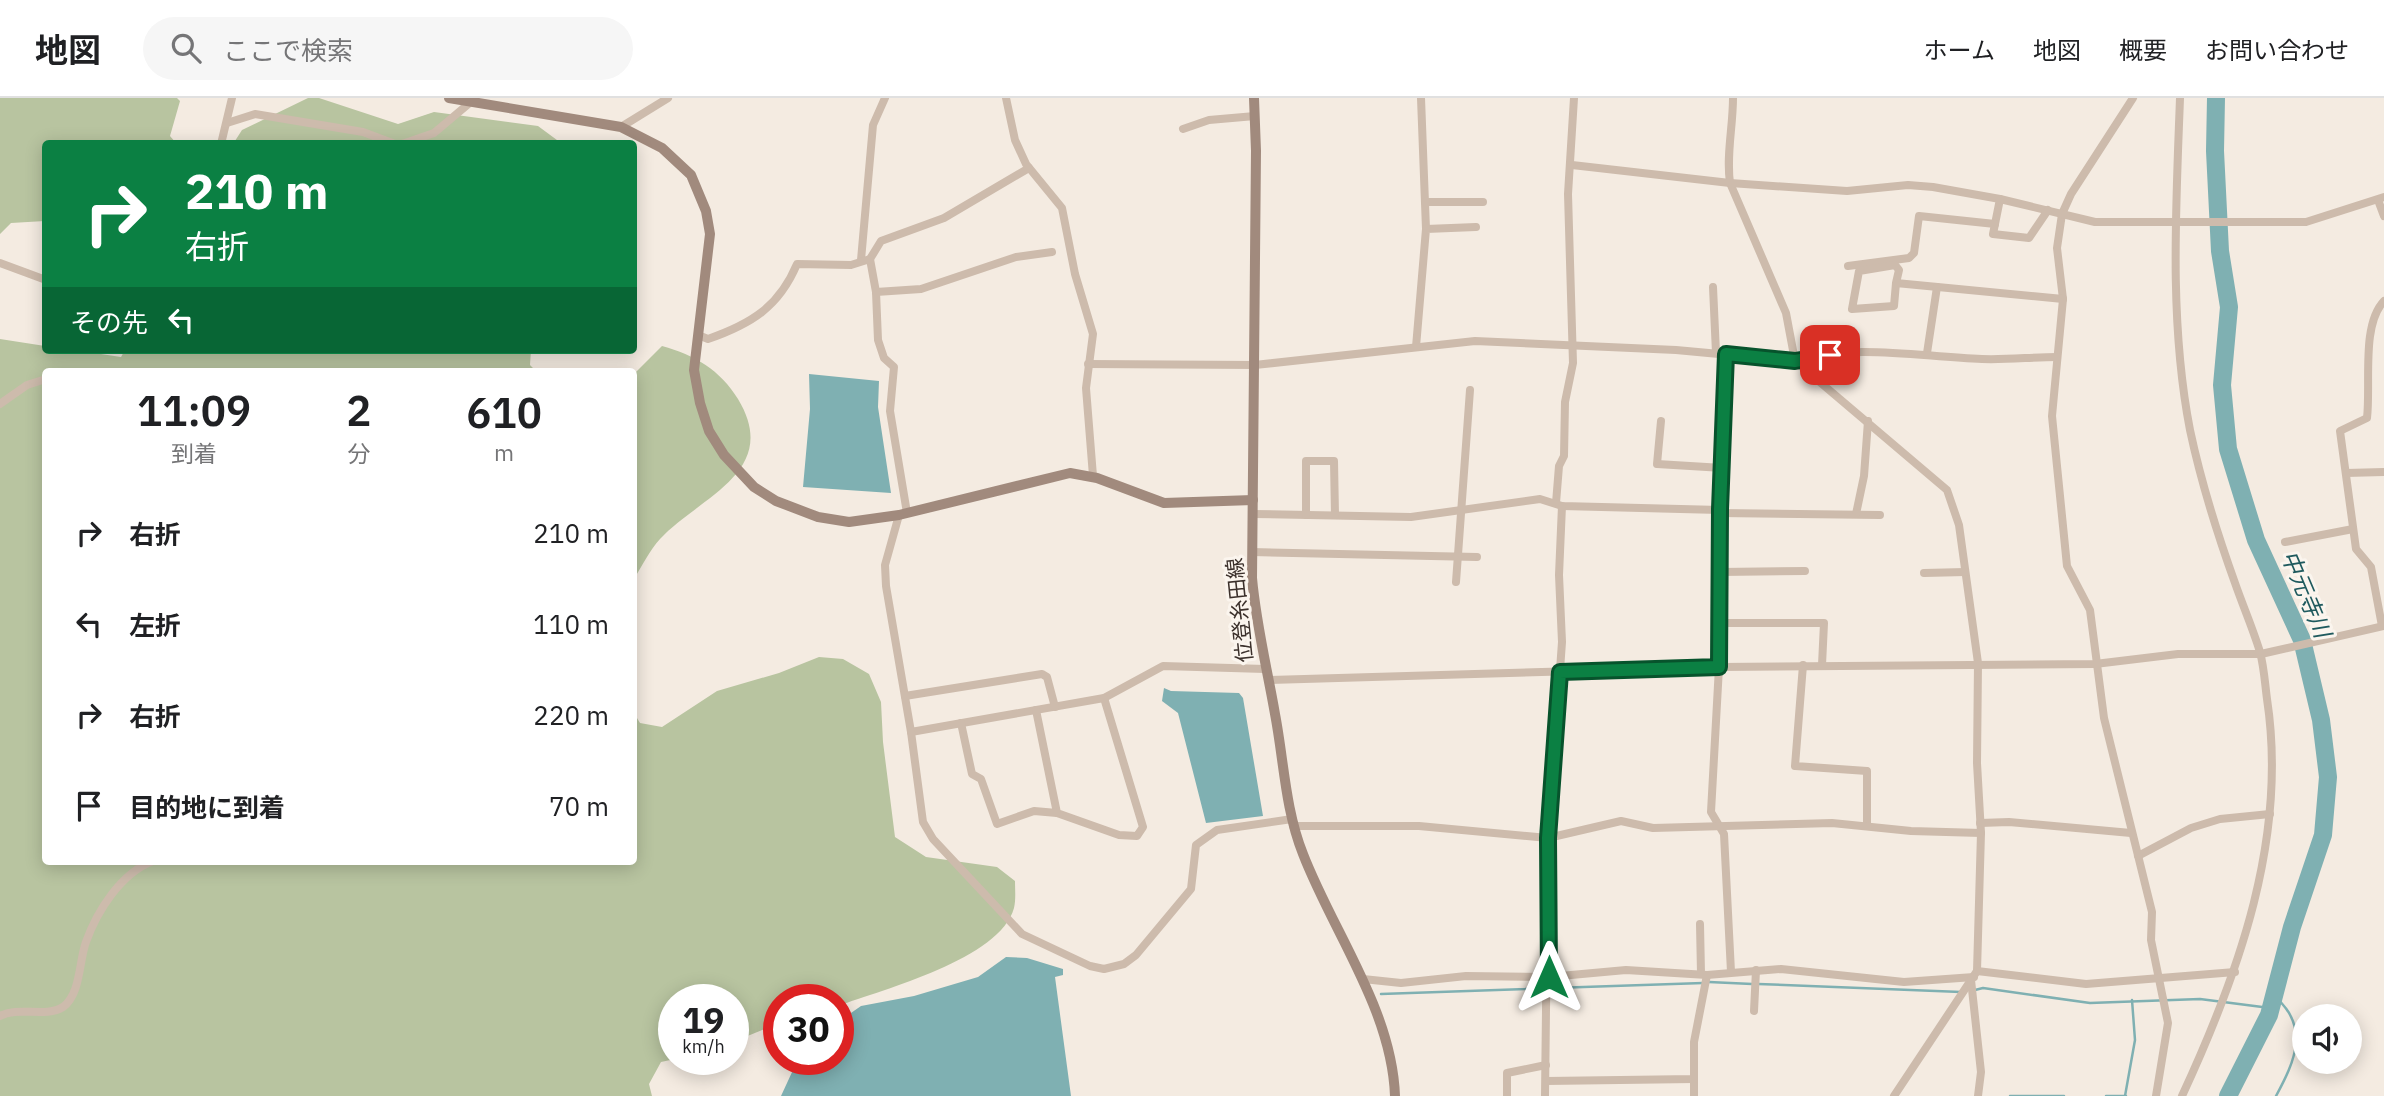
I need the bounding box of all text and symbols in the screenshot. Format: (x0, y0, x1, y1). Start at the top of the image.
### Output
search box (143, 17, 633, 80)
text: 地図 (35, 28, 101, 71)
icon: search (167, 29, 205, 67)
text: ここで検索 (223, 33, 353, 67)
text: ホーム (1924, 34, 1995, 66)
text: 地図 (2033, 34, 2081, 66)
text: 概要 (2119, 34, 2167, 66)
text: お問い合わせ (2205, 34, 2349, 66)
text: 210 m (185, 159, 329, 222)
icon: right (70, 168, 161, 259)
text: 右折 (185, 225, 249, 267)
icon: left (162, 301, 200, 339)
text: その先 (70, 305, 148, 339)
pin (1800, 325, 1860, 385)
icon: arrive (1811, 336, 1849, 374)
text: 11:09 (137, 383, 251, 438)
text: 2 (346, 383, 371, 438)
text: 610 (466, 385, 542, 440)
text: m (494, 437, 514, 467)
text: 到着 (171, 438, 217, 468)
text: 分 (347, 438, 370, 468)
icon: right (70, 514, 108, 552)
text: 210 m (533, 516, 609, 550)
text: 右折 (129, 517, 181, 551)
water label: 中元寺川 (2275, 545, 2340, 645)
street label: 位登糸田線 (1220, 556, 1258, 664)
icon: left (70, 605, 108, 643)
text: 110 m (533, 607, 609, 641)
text: 左折 (129, 608, 181, 642)
icon: right (70, 696, 108, 734)
text: 220 m (533, 698, 609, 732)
text: 右折 (129, 699, 181, 733)
icon: arrive (70, 787, 108, 825)
text: 70 m (549, 789, 609, 823)
text: 目的地に到着 (129, 790, 285, 824)
position arrow (1512, 940, 1586, 1014)
speed limit sign: 30 (763, 984, 854, 1075)
text: 19 (682, 997, 725, 1043)
map controls (2292, 1004, 2362, 1074)
button: sound (2292, 1004, 2362, 1074)
text: km/h (682, 1035, 725, 1058)

